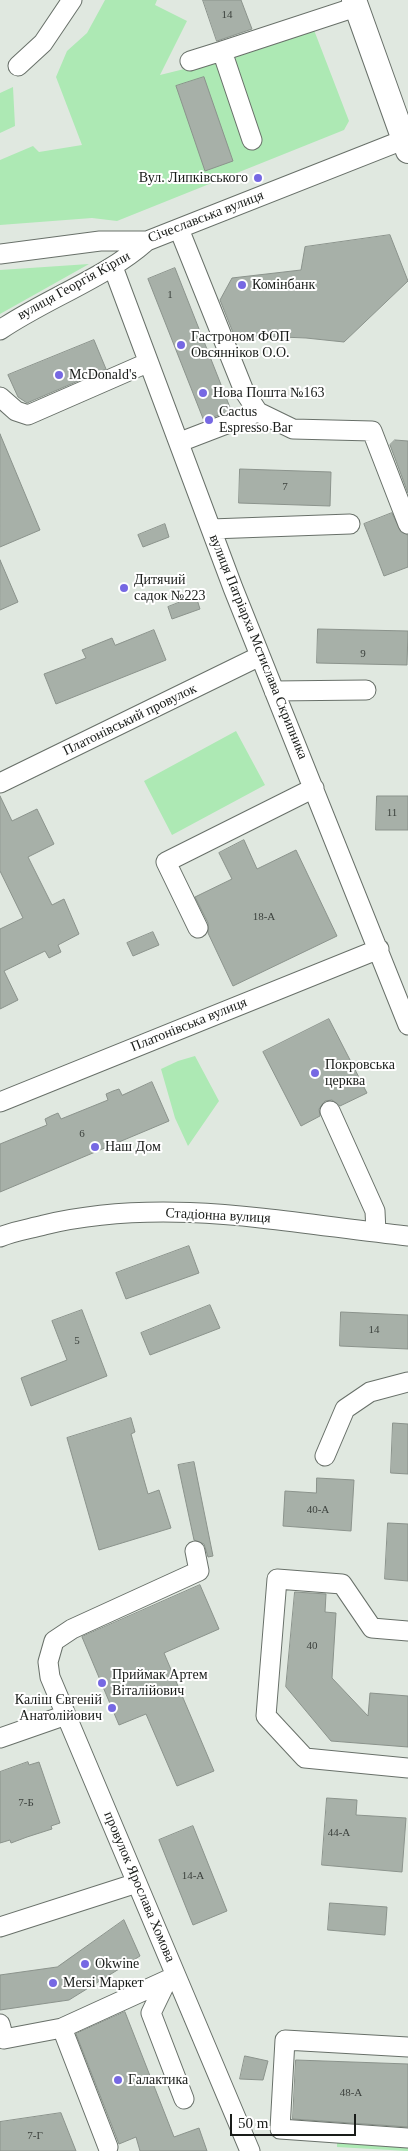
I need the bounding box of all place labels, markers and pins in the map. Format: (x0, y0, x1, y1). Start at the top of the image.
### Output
place label: Вул. Липківського (139, 170, 248, 186)
marker: Вул. Липківського (252, 172, 264, 184)
place label: Комінбанк (252, 277, 315, 293)
marker: Комінбанк (236, 279, 248, 291)
place label: Гастроном ФОП Овсянніков О.О. (191, 329, 290, 362)
marker: Гастроном ФОП Овсянніков О.О. (175, 339, 187, 351)
place label: McDonald's (69, 367, 137, 383)
marker: McDonald's (53, 369, 65, 381)
place label: Нова Пошта №163 (213, 385, 325, 401)
marker: Нова Пошта №163 (197, 387, 209, 399)
place label: Cactus Espresso Bar (219, 404, 292, 437)
marker: Cactus Espresso Bar (203, 414, 215, 426)
place label: Дитячий садок №223 (134, 572, 205, 604)
marker: Дитячий садок №223 (118, 582, 130, 594)
place label: Покровська церква (325, 1057, 395, 1090)
marker: Покровська церква (309, 1067, 321, 1079)
place label: Наш Дом (105, 1139, 161, 1155)
marker: Наш Дом (89, 1141, 101, 1153)
place label: Приймак Артем Віталійович (112, 1667, 207, 1700)
marker: Приймак Артем Віталійович (96, 1677, 108, 1689)
place label: Каліш Євгеній Анатолійович (15, 1692, 102, 1724)
marker: Каліш Євгеній Анатолійович (106, 1702, 118, 1714)
place label: Okwine (95, 1956, 139, 1972)
marker: Okwine (79, 1958, 91, 1970)
place label: Mersi Маркет (63, 1975, 144, 1991)
marker: Mersi Маркет (47, 1977, 59, 1989)
place label: Галактика (128, 2072, 188, 2088)
marker: Галактика (112, 2074, 124, 2086)

